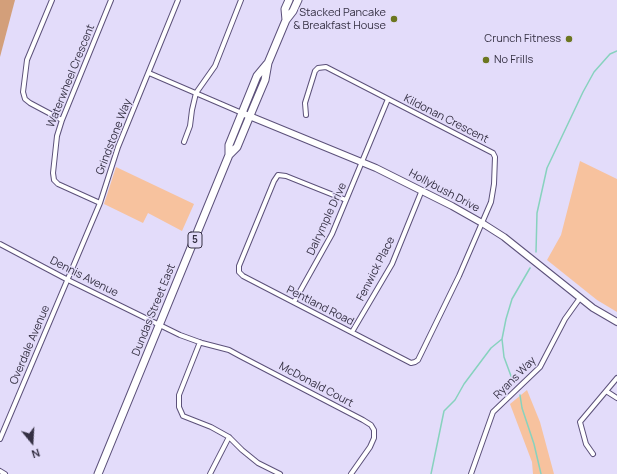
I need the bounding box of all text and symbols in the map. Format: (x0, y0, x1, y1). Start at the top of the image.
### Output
place label: Stacked Pancake & Breakfast House (293, 6, 386, 32)
marker: Stacked Pancake & Breakfast House (389, 14, 399, 24)
street label: Waterwheel Crescent (44, 22, 98, 130)
place label: Crunch Fitness (484, 32, 561, 46)
marker: Crunch Fitness (564, 34, 574, 44)
place label: No Frills (494, 53, 533, 67)
marker: No Frills (481, 55, 491, 65)
street label: Kildonan Crescent (402, 92, 490, 146)
street label: Grindstone Way (93, 97, 135, 177)
street label: Hollybush Drive (406, 167, 482, 215)
street label: Dalrymple Drive (304, 181, 350, 257)
road number: 5 (188, 232, 202, 248)
street label: Fenwick Place (354, 235, 398, 303)
street label: Dennis Avenue (48, 254, 120, 300)
street label: Dundas Street East (130, 262, 178, 358)
street label: Pentland Road (284, 283, 356, 329)
street label: Overdale Avenue (7, 303, 53, 387)
street label: Ryans Way (491, 354, 539, 402)
street label: McDonald Court (277, 360, 355, 410)
north arrow (12, 422, 52, 462)
text: N (30, 446, 42, 462)

